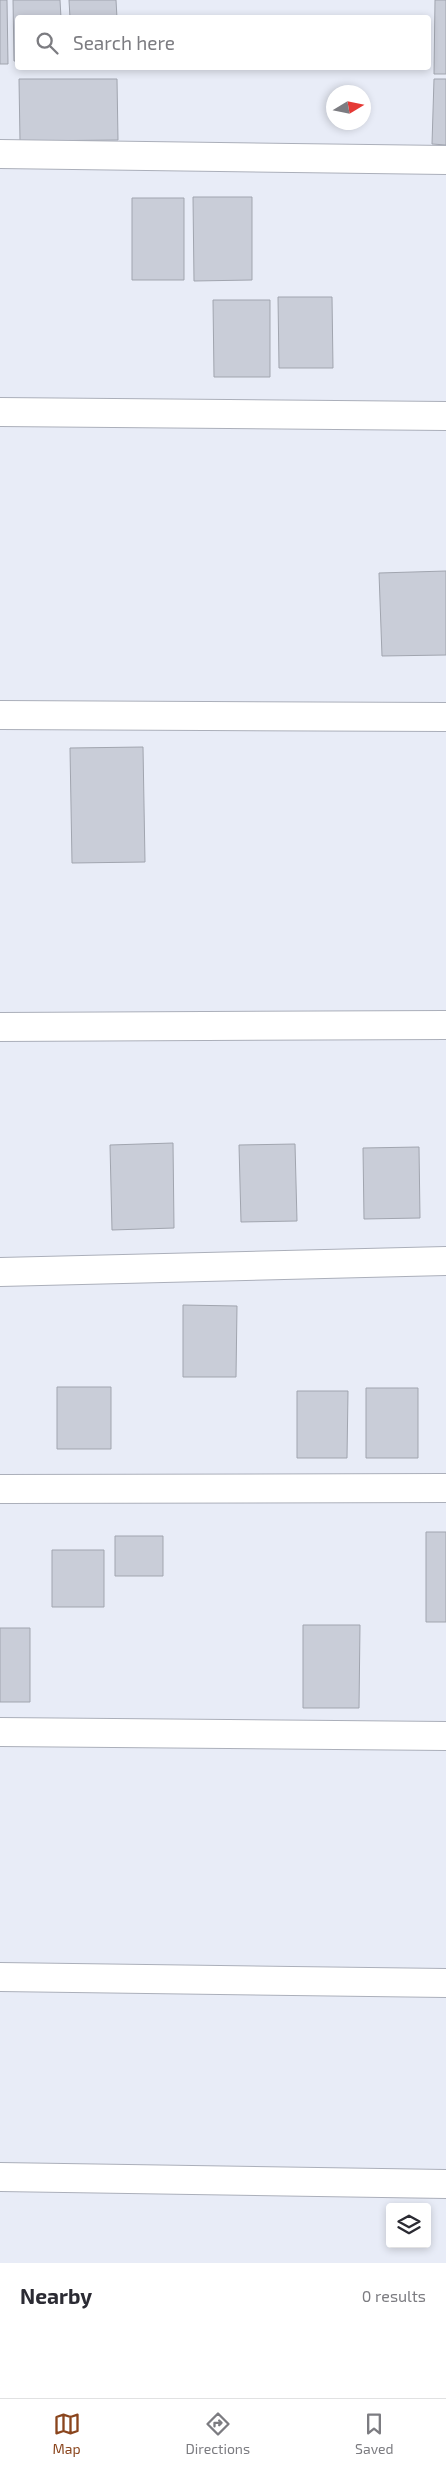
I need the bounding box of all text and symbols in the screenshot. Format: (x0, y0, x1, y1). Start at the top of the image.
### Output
search box (15, 15, 431, 70)
icon: search (33, 29, 61, 57)
text: Search here (73, 31, 175, 54)
north arrow (326, 85, 371, 130)
map controls (386, 2203, 431, 2248)
button: layers (386, 2203, 431, 2248)
text: Nearby (20, 2283, 92, 2308)
text: 0 results (362, 2286, 426, 2305)
tab: Map (52, 2410, 81, 2457)
tab: Directions (186, 2410, 250, 2457)
tab: Saved (355, 2410, 394, 2457)

